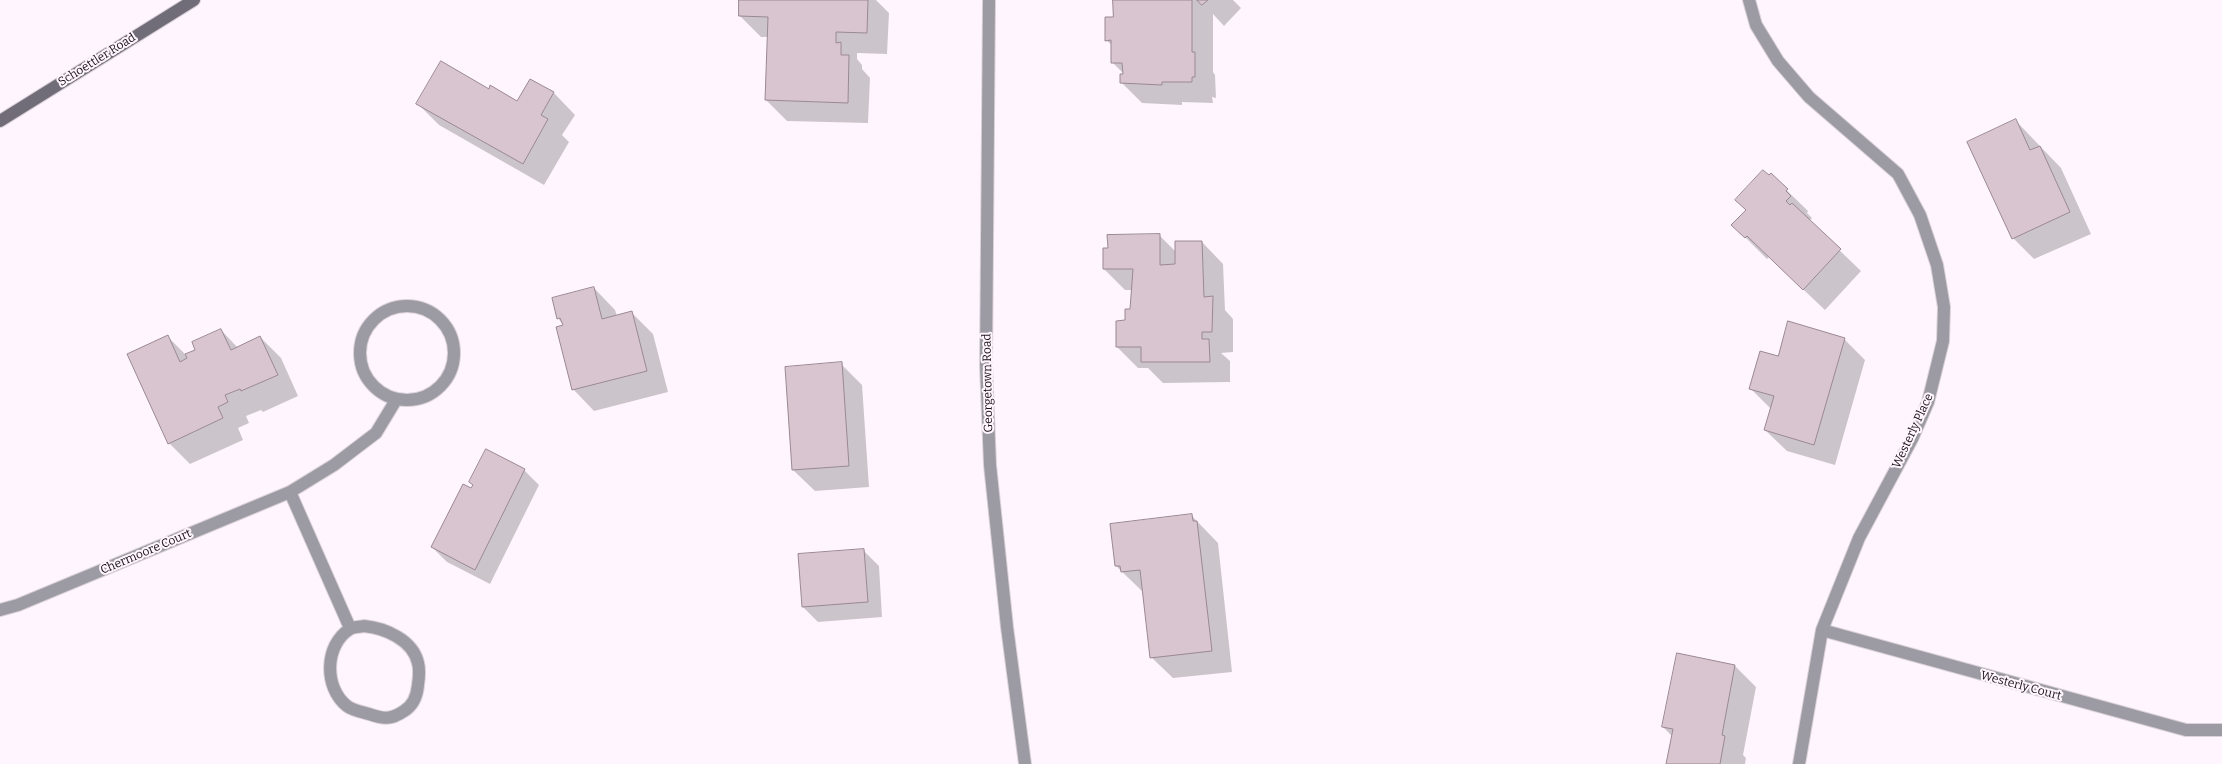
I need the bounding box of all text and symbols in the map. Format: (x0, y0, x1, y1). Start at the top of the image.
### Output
street label: Schoettler Road (56, 30, 138, 90)
street label: Georgetown Road (980, 333, 996, 433)
street label: Westerly Place (1889, 391, 1937, 471)
street label: Chermoore Court (98, 526, 194, 578)
street label: Westerly Court (1979, 668, 2063, 704)

